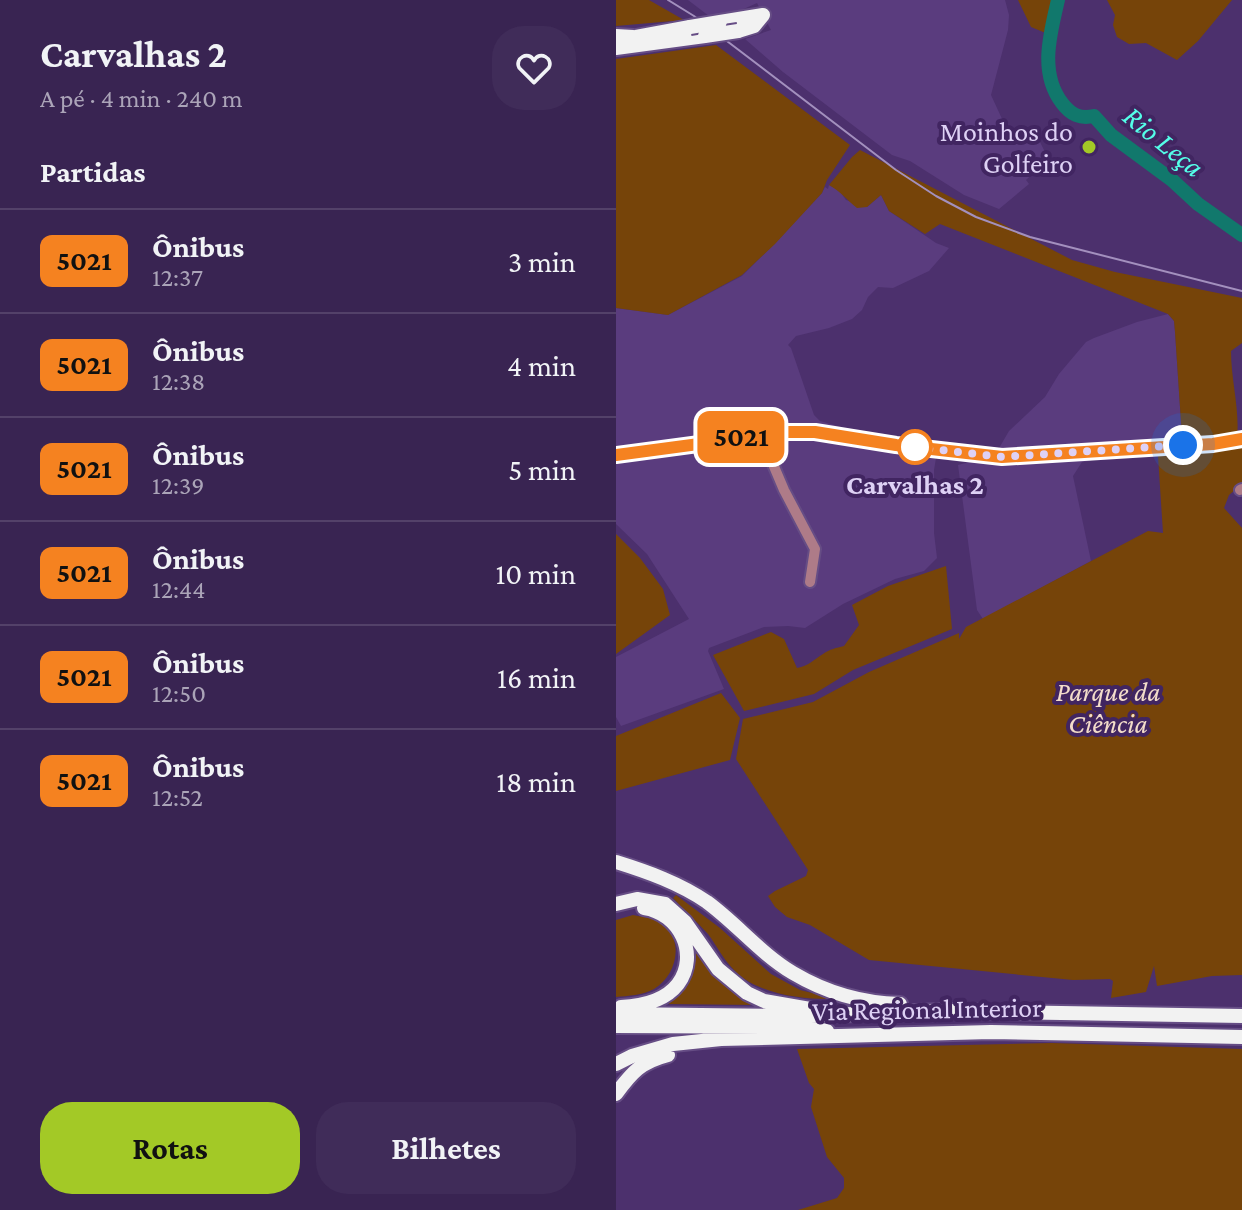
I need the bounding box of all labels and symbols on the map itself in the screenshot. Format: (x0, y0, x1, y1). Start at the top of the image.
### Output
water label: Rio Leça (1116, 99, 1211, 184)
place label: Moinhos do Golfeiro (940, 116, 1073, 179)
marker: Moinhos do Golfeiro (1080, 138, 1098, 156)
line badge: 5021 (685, 411, 797, 463)
your location (1163, 425, 1203, 465)
marker: Carvalhas 2 (898, 430, 932, 464)
place label: Carvalhas 2 (846, 469, 984, 500)
park label: Parque da Ciência (1056, 676, 1160, 739)
street label: Via Regional Interior (812, 991, 1042, 1027)

